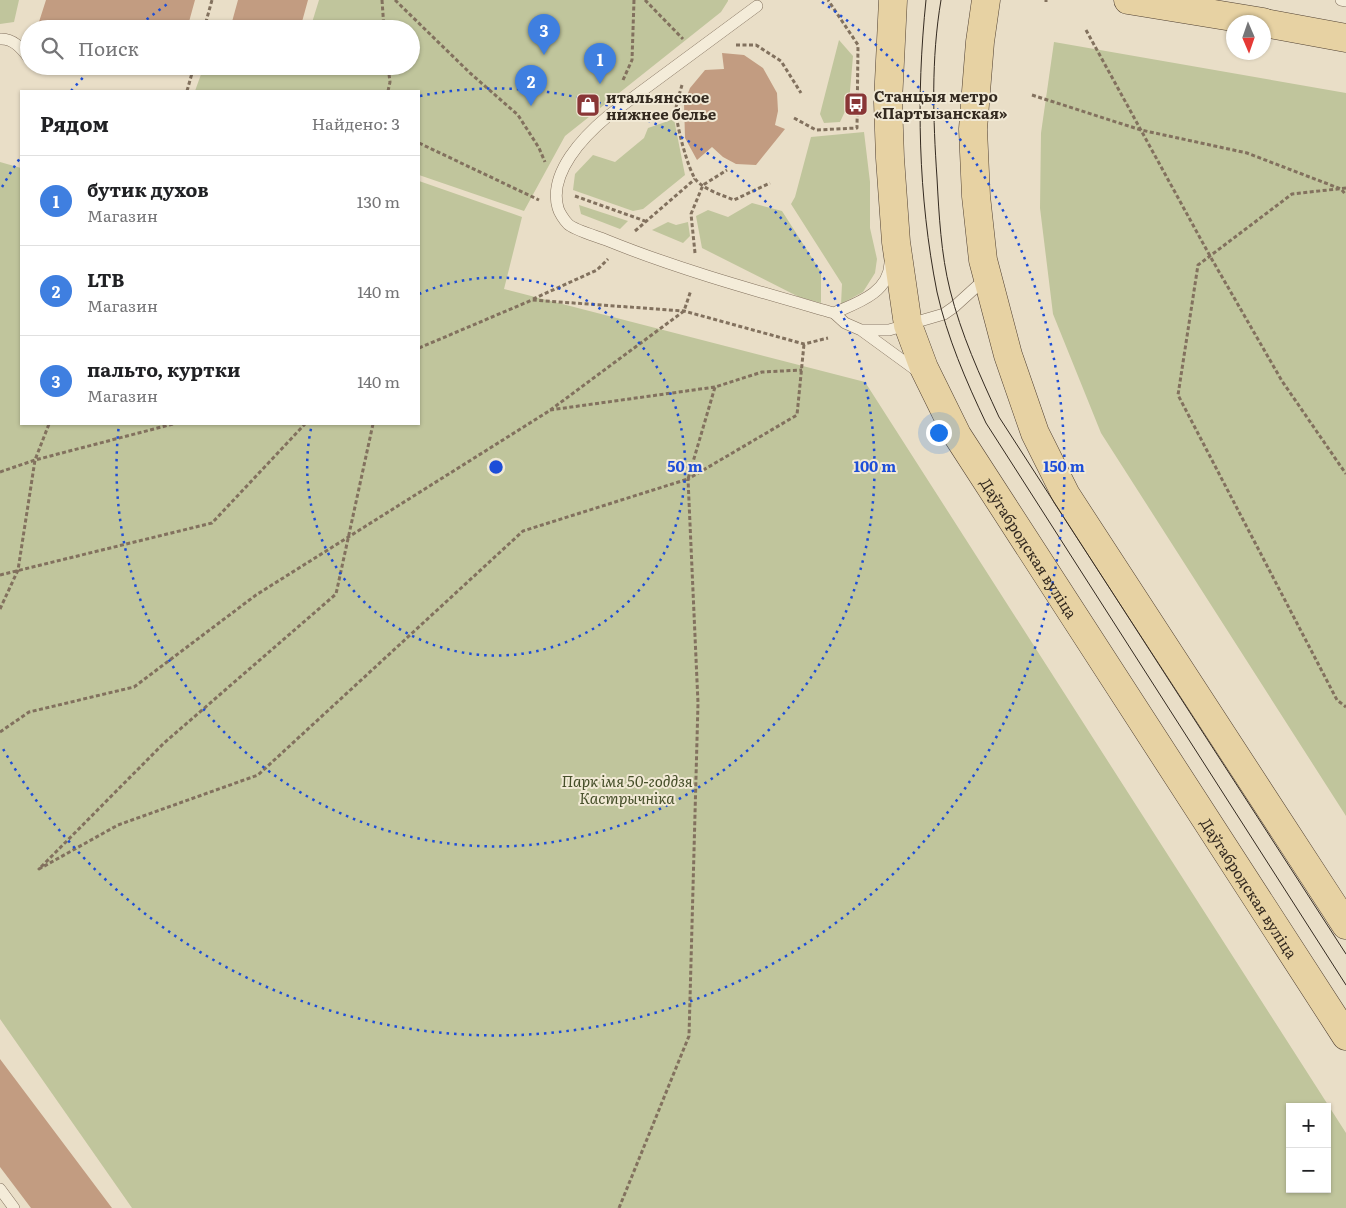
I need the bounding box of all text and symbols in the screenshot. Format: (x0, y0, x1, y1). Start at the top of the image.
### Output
pin: 3 (528, 14, 560, 55)
north arrow (1226, 15, 1271, 60)
search box (20, 20, 420, 75)
icon: search (38, 34, 66, 62)
text: Поиск (78, 34, 139, 62)
pin: 1 (584, 43, 616, 84)
pin: 2 (515, 65, 547, 106)
place label: Станцыя метро «Партызанская» (874, 84, 1007, 124)
place label: итальянское нижнее белье (606, 85, 717, 125)
bus stop icon: Станцыя метро «Партызанская» (843, 91, 869, 117)
shop icon: итальянское нижнее белье (575, 92, 601, 118)
text: Рядом (40, 107, 109, 138)
text: Найдено: 3 (312, 111, 400, 135)
text: бутик духов (87, 175, 209, 203)
text: 1 (53, 189, 59, 213)
text: 130 m (357, 189, 400, 213)
text: Магазин (87, 203, 158, 227)
text: LTB (87, 265, 124, 293)
text: 2 (52, 279, 60, 303)
text: 140 m (357, 279, 400, 303)
text: Магазин (87, 293, 158, 317)
text: пальто, куртки (87, 355, 241, 383)
text: 3 (52, 369, 60, 393)
text: 140 m (357, 369, 400, 393)
text: Магазин (87, 383, 158, 407)
your location (926, 420, 952, 446)
text: 50 m (667, 454, 703, 477)
text: 100 m (854, 454, 896, 477)
text: 150 m (1043, 454, 1085, 477)
centre of rings (487, 458, 505, 476)
street label: Даўгабродская вуліца (976, 473, 1085, 623)
park label: Парк імя 50-годдзя Кастрычніка (562, 769, 693, 809)
street label: Даўгабродская вуліца (1196, 813, 1305, 963)
map controls (1286, 1103, 1331, 1193)
button: + (1286, 1103, 1331, 1148)
button: − (1286, 1148, 1331, 1193)

